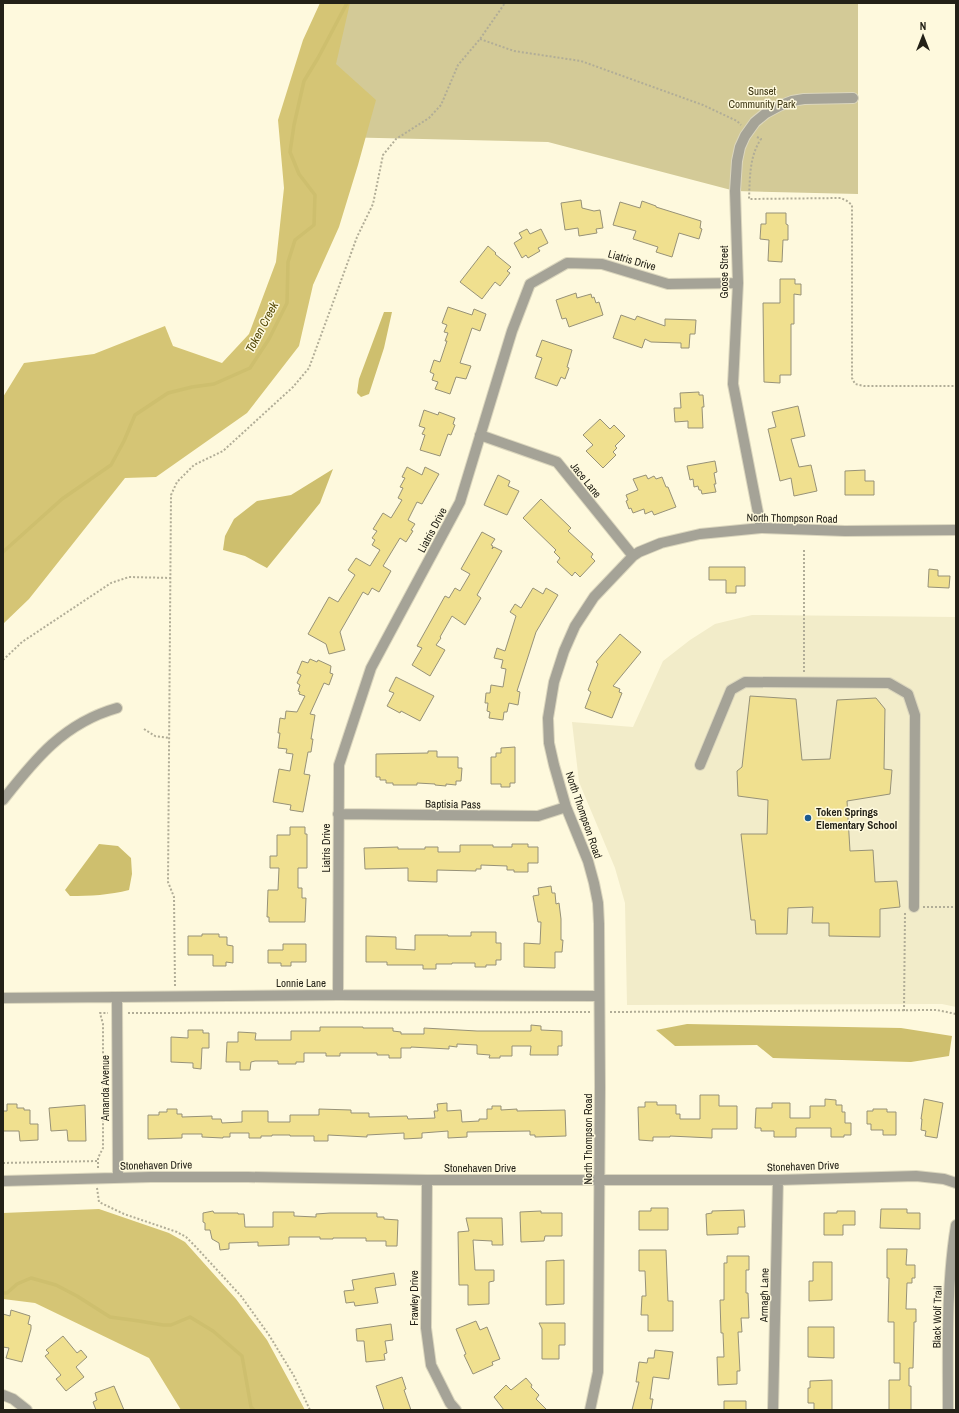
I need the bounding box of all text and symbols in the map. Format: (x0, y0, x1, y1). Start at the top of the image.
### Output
north arrow (903, 16, 943, 56)
text: N (920, 19, 926, 33)
park label: Sunset Community Park (728, 84, 796, 111)
street label: Goose Street (717, 245, 731, 299)
street label: Liatris Drive (606, 246, 658, 274)
water label: Token Creek (242, 298, 282, 355)
street label: Jace Lane (567, 459, 605, 501)
street label: Liatris Drive (414, 505, 450, 555)
street label: North Thompson Road (746, 510, 838, 526)
street label: North Thompson Road (563, 770, 605, 860)
street label: Baptisia Pass (425, 797, 481, 811)
place label: Token Springs Elementary School (816, 805, 897, 832)
marker: Token Springs Elementary School (803, 813, 813, 823)
street label: Liatris Drive (319, 823, 333, 873)
street label: Lonnie Lane (276, 976, 326, 990)
street label: Amanda Avenue (98, 1055, 112, 1122)
street label: North Thompson Road (581, 1093, 595, 1185)
street label: Stonehaven Drive (120, 1157, 192, 1173)
street label: Stonehaven Drive (767, 1158, 839, 1174)
street label: Stonehaven Drive (444, 1161, 516, 1175)
street label: Armagh Lane (757, 1268, 771, 1323)
street label: Frawley Drive (407, 1270, 421, 1326)
street label: Black Wolf Trail (929, 1286, 945, 1348)

